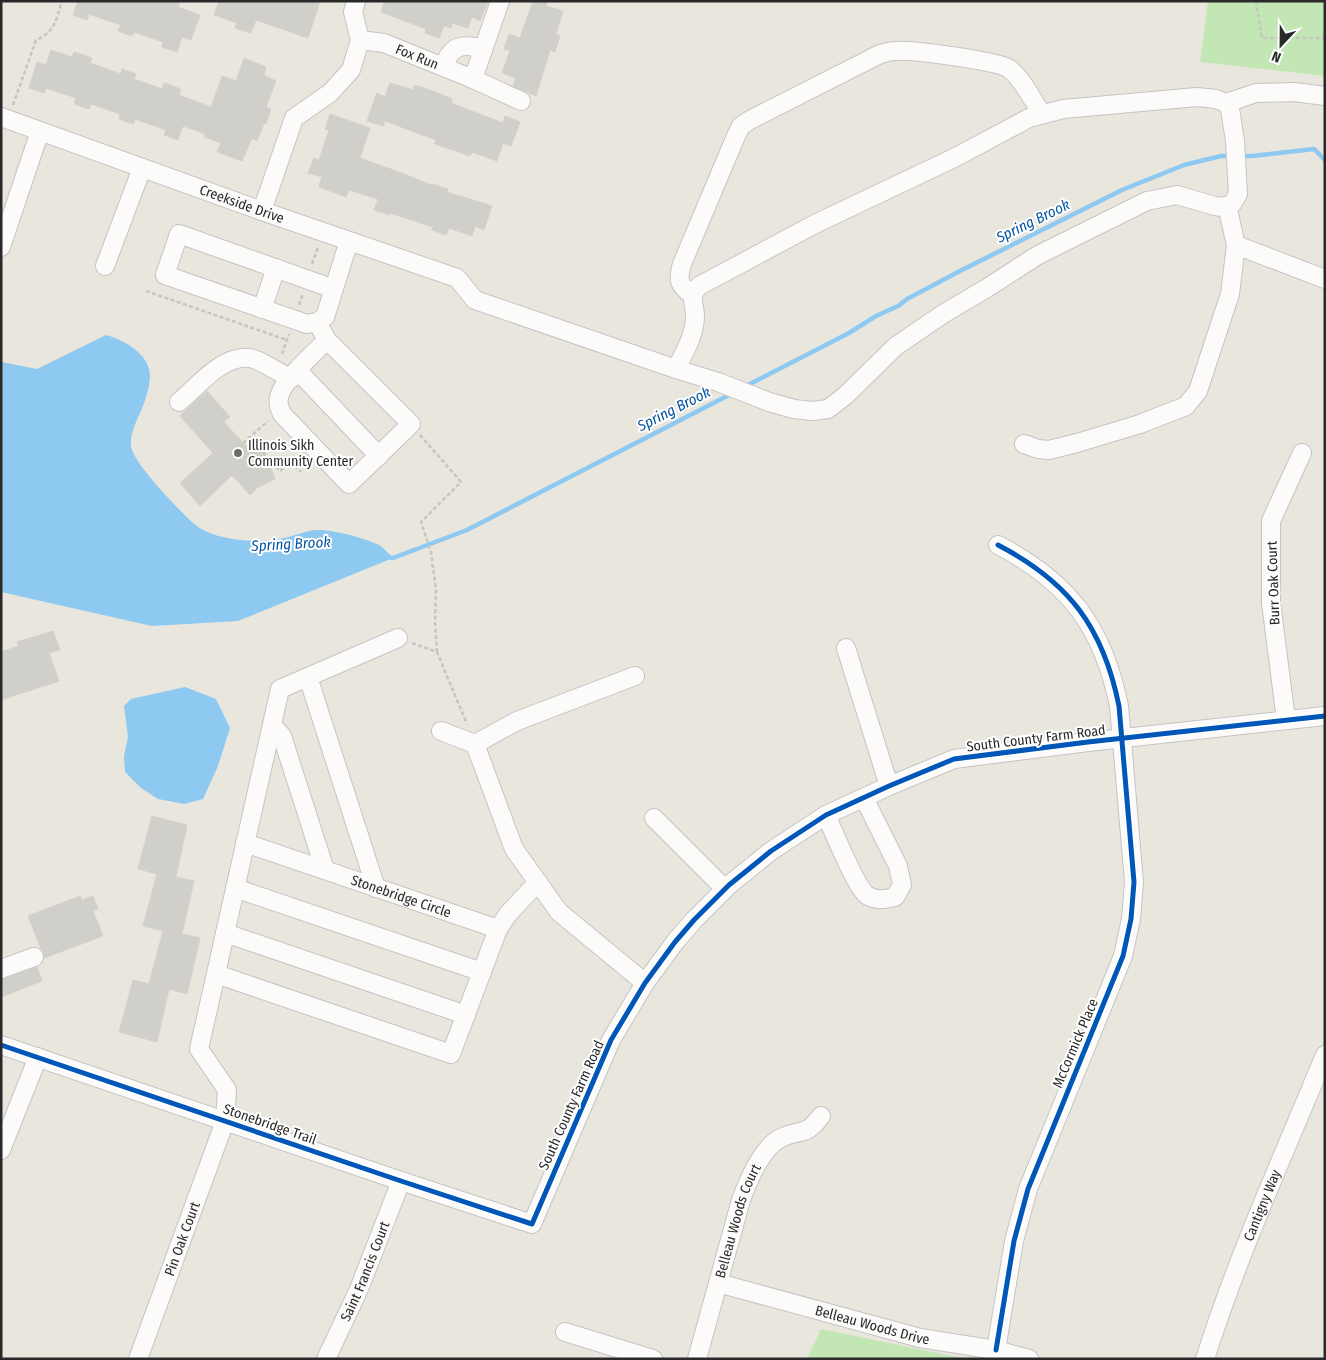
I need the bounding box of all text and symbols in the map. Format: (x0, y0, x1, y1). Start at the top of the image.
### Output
north arrow (1256, 20, 1306, 70)
street label: Fox Run (393, 41, 441, 73)
text: N (1269, 47, 1283, 66)
street label: Creekside Drive (197, 181, 286, 227)
water label: Spring Brook (992, 195, 1073, 247)
water label: Spring Brook (634, 383, 714, 436)
place label: Illinois Sikh Community Center (248, 437, 353, 470)
marker: Illinois Sikh Community Center (232, 447, 244, 459)
water label: Spring Brook (250, 533, 332, 555)
street label: Burr Oak Court (1264, 540, 1283, 625)
street label: South County Farm Road (966, 722, 1107, 755)
street label: Stonebridge Circle (349, 872, 453, 921)
street label: McCormick Place (1049, 996, 1102, 1090)
street label: South County Farm Road (535, 1038, 608, 1173)
street label: Stonebridge Trail (221, 1101, 319, 1148)
street label: Belleau Woods Court (712, 1161, 765, 1280)
street label: Cantigny Way (1240, 1167, 1285, 1244)
street label: Pin Oak Court (161, 1199, 204, 1278)
street label: Saint Francis Court (337, 1219, 394, 1324)
street label: Belleau Woods Drive (813, 1302, 931, 1348)

